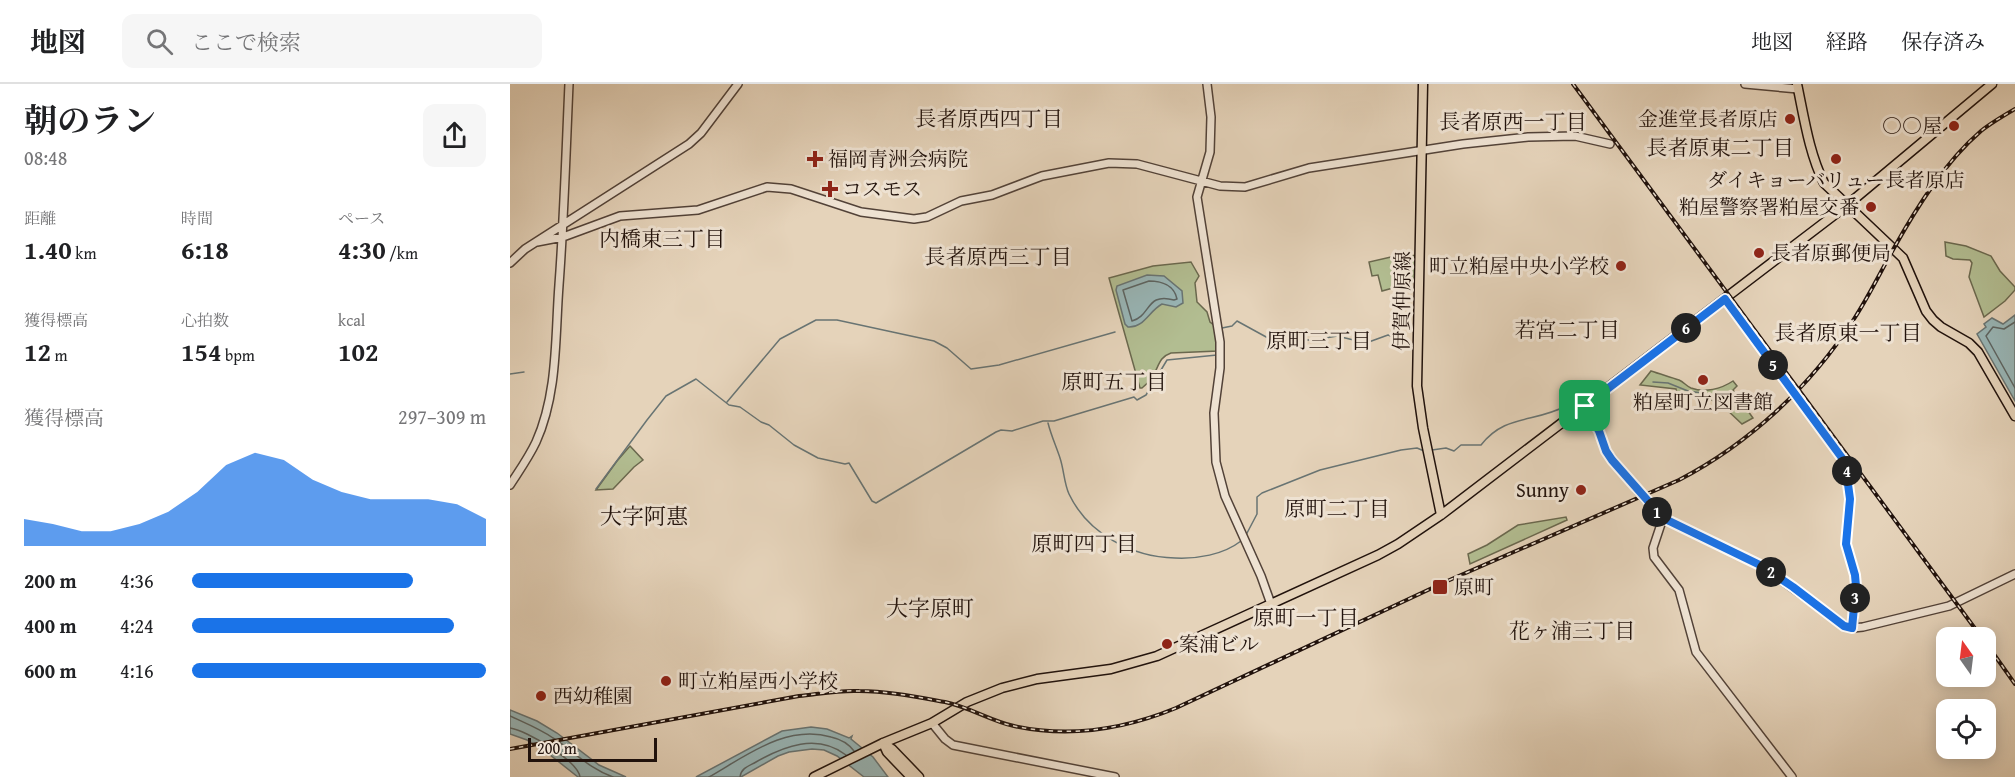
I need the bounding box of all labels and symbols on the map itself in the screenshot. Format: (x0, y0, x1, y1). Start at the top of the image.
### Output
district label: 長者原西四丁目 (916, 103, 1063, 134)
place label: 金進堂長者原店 (1638, 104, 1778, 133)
district label: 長者原西一丁目 (1440, 106, 1587, 137)
place label: ○○屋 (1882, 111, 1942, 140)
marker: 金進堂長者原店 (1783, 112, 1797, 126)
marker: ○○屋 (1947, 119, 1961, 133)
district label: 長者原東二丁目 (1647, 132, 1794, 163)
place label: 福岡青洲会病院 (828, 144, 968, 173)
marker: 福岡青洲会病院 (806, 150, 824, 168)
marker: ダイキョーバリュー長者原店 (1829, 152, 1843, 166)
place label: ダイキョーバリュー長者原店 (1707, 165, 1965, 194)
place label: コスモス (842, 174, 922, 203)
marker: コスモス (823, 182, 837, 196)
place label: 粕屋警察署粕屋交番 (1679, 192, 1859, 221)
marker: 粕屋警察署粕屋交番 (1864, 200, 1878, 214)
district label: 内橋東三丁目 (599, 223, 725, 254)
place label: 長者原郵便局 (1771, 238, 1891, 267)
district label: 長者原西三丁目 (925, 241, 1072, 272)
marker: 長者原郵便局 (1752, 246, 1766, 260)
street label: 伊賀仲原線 (1386, 251, 1417, 351)
place label: 町立粕屋中央小学校 (1429, 251, 1609, 280)
marker: 町立粕屋中央小学校 (1614, 259, 1628, 273)
pin: 6 (1671, 313, 1701, 343)
district label: 若宮二丁目 (1515, 314, 1620, 345)
district label: 長者原東一丁目 (1775, 317, 1922, 348)
district label: 原町三丁目 (1267, 325, 1372, 356)
pin: 5 (1758, 350, 1788, 380)
district label: 原町五丁目 (1062, 366, 1167, 397)
marker: 粕屋町立図書館 (1696, 373, 1710, 387)
pin (1559, 380, 1610, 431)
place label: 粕屋町立図書館 (1633, 387, 1773, 416)
pin: 4 (1832, 456, 1862, 486)
place label: Sunny (1516, 475, 1569, 504)
marker: Sunny (1574, 483, 1588, 497)
district label: 原町二丁目 (1285, 493, 1390, 524)
pin: 1 (1642, 497, 1672, 527)
district label: 大字阿惠 (600, 500, 688, 532)
district label: 原町四丁目 (1032, 528, 1137, 559)
pin: 2 (1756, 557, 1786, 587)
place label: 原町 (1454, 572, 1494, 601)
marker: 原町 (1431, 578, 1449, 596)
pin: 3 (1840, 583, 1870, 613)
district label: 大字原町 (886, 592, 974, 624)
district label: 原町一丁目 (1254, 602, 1359, 633)
district label: 花ヶ浦三丁目 (1509, 615, 1635, 646)
north arrow (1936, 627, 1996, 687)
place label: 案浦ビル (1179, 629, 1259, 658)
marker: 案浦ビル (1160, 637, 1174, 651)
place label: 町立粕屋西小学校 (678, 666, 838, 695)
marker: 町立粕屋西小学校 (659, 674, 673, 688)
place label: 西幼稚園 (553, 681, 633, 710)
marker: 西幼稚園 (534, 689, 548, 703)
scale bar (528, 735, 657, 762)

